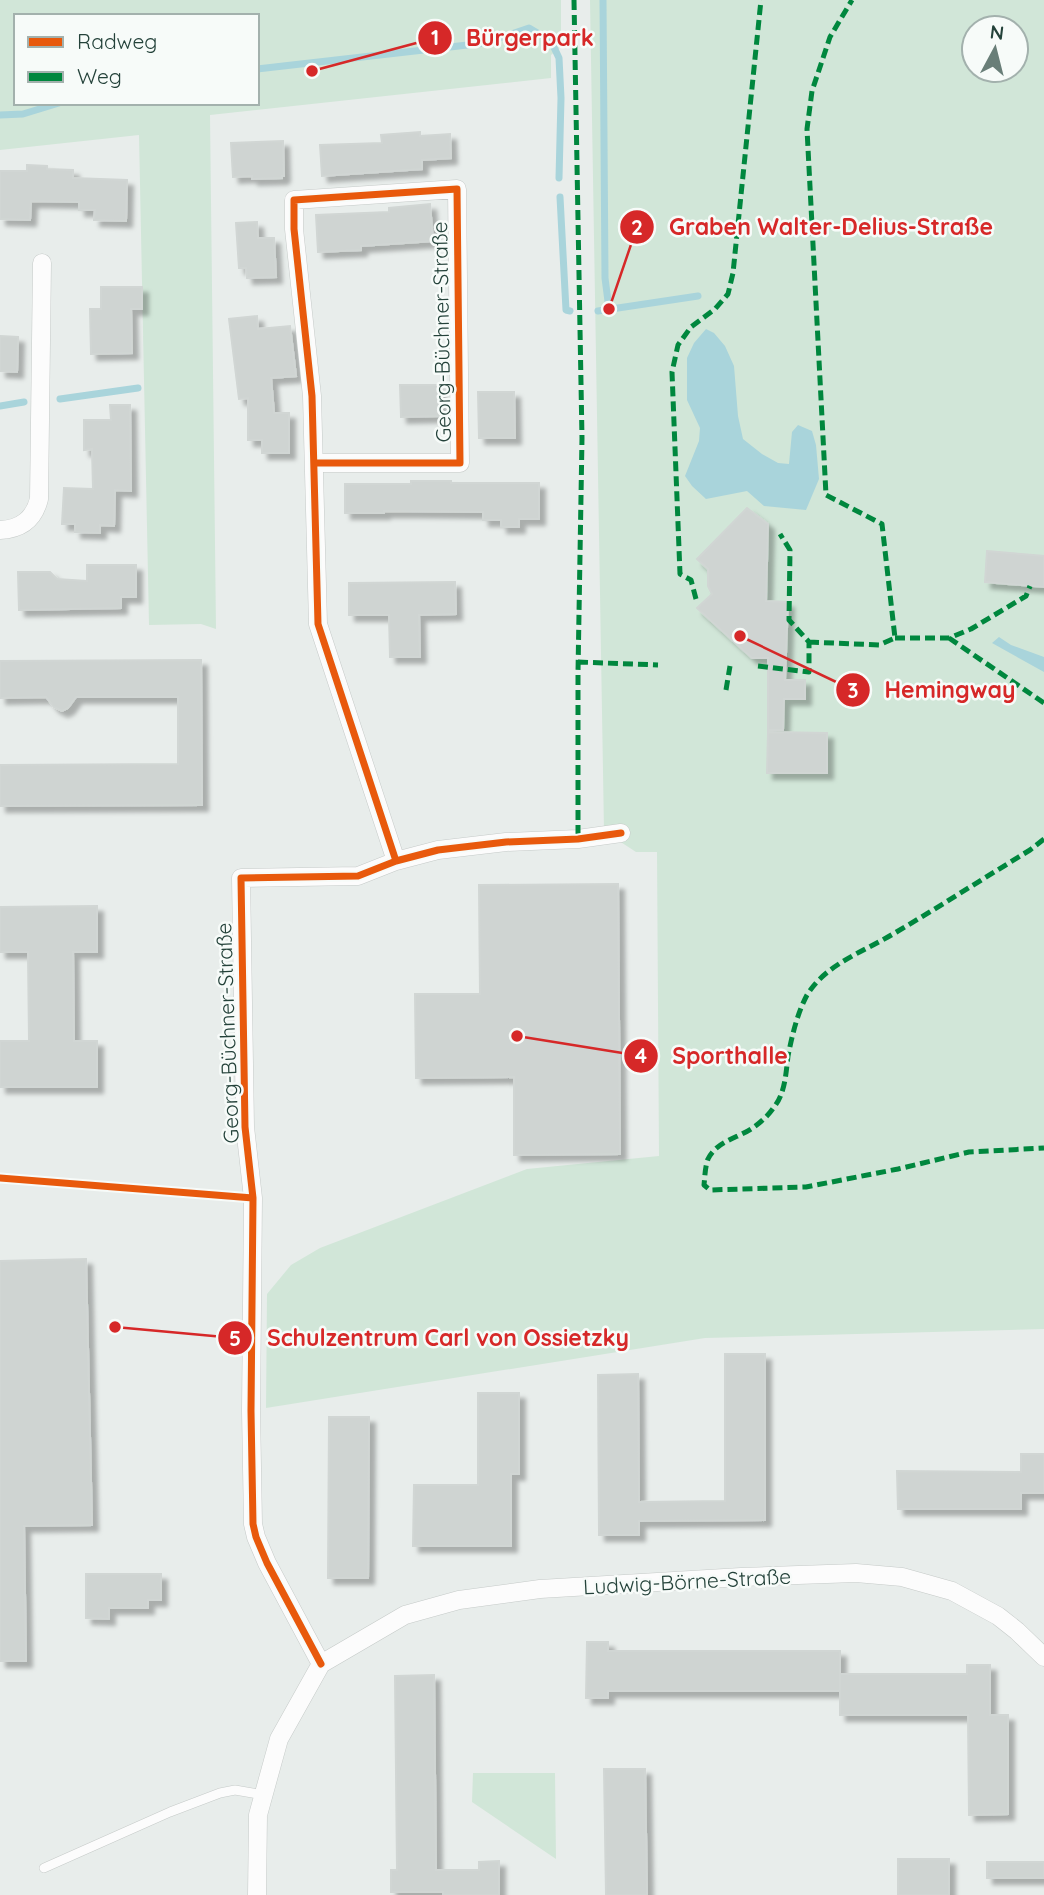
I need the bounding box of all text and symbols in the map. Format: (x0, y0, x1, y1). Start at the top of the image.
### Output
legend (14, 14, 259, 105)
north arrow (960, 14, 1030, 84)
callout: Bürgerpark (417, 16, 608, 60)
text: N (989, 19, 1005, 45)
text: Bürgerpark (466, 23, 594, 52)
text: 1 (431, 24, 439, 50)
text: Radweg (77, 28, 157, 54)
text: Weg (77, 63, 122, 89)
callout: Graben Walter-Delius-Straße (619, 205, 1007, 249)
text: Graben Walter-Delius-Straße (669, 212, 993, 241)
text: 2 (631, 214, 643, 240)
street label: Georg-Büchner-Straße (426, 221, 456, 443)
callout: Hemingway (835, 668, 1029, 712)
text: Hemingway (885, 675, 1015, 704)
text: 3 (847, 677, 859, 703)
street label: Georg-Büchner-Straße (210, 922, 244, 1144)
callout: Sporthalle (623, 1034, 802, 1078)
text: Sporthalle (672, 1041, 788, 1070)
text: 4 (635, 1042, 647, 1068)
callout: Schulzentrum Carl von Ossietzky (217, 1316, 643, 1360)
text: Schulzentrum Carl von Ossietzky (267, 1323, 629, 1352)
text: 5 (229, 1325, 241, 1351)
street label: Ludwig-Börne-Straße (582, 1563, 792, 1599)

